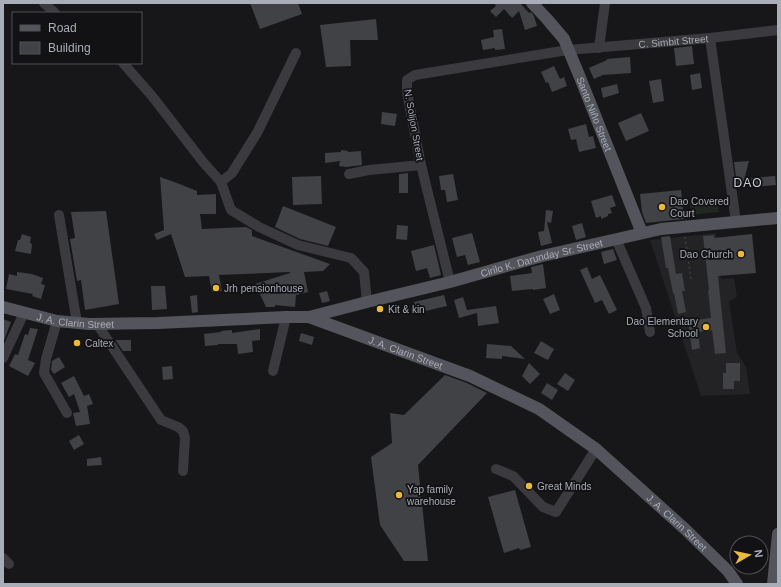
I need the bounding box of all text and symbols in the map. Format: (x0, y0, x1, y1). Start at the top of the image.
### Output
legend (12, 12, 142, 64)
text: Road (48, 21, 77, 35)
street label: C. Simbit Street (638, 33, 709, 50)
text: Building (48, 41, 91, 55)
street label: Santo Niño Street (575, 75, 614, 153)
street label: N. Solijon Street (402, 88, 426, 162)
district label: DAO (733, 176, 763, 190)
place label: Dao Covered Court (670, 196, 729, 219)
marker: Dao Covered Court (657, 202, 667, 212)
street label: Cirilo K. Darunday Sr. Street (479, 237, 604, 279)
place label: Dao Church (680, 249, 733, 260)
marker: Dao Church (736, 249, 746, 259)
marker: Jrh pensionhouse (211, 283, 221, 293)
place label: Jrh pensionhouse (224, 283, 303, 294)
marker: Kit & kin (375, 304, 385, 314)
place label: Kit & kin (388, 304, 425, 315)
street label: J. A. Clarin Street (36, 310, 114, 330)
place label: Dao Elementary School (626, 316, 698, 339)
marker: Dao Elementary School (701, 322, 711, 332)
street label: J. A. Clarin Street (367, 334, 444, 371)
marker: Caltex (72, 338, 82, 348)
place label: Caltex (85, 338, 113, 349)
marker: Great Minds (524, 481, 534, 491)
place label: Great Minds (537, 481, 591, 492)
place label: Yap family warehouse (406, 484, 456, 507)
marker: Yap family warehouse (394, 490, 404, 500)
street label: J. A. Clarin Street (645, 492, 709, 553)
north arrow (729, 535, 769, 575)
text: N (752, 549, 765, 558)

